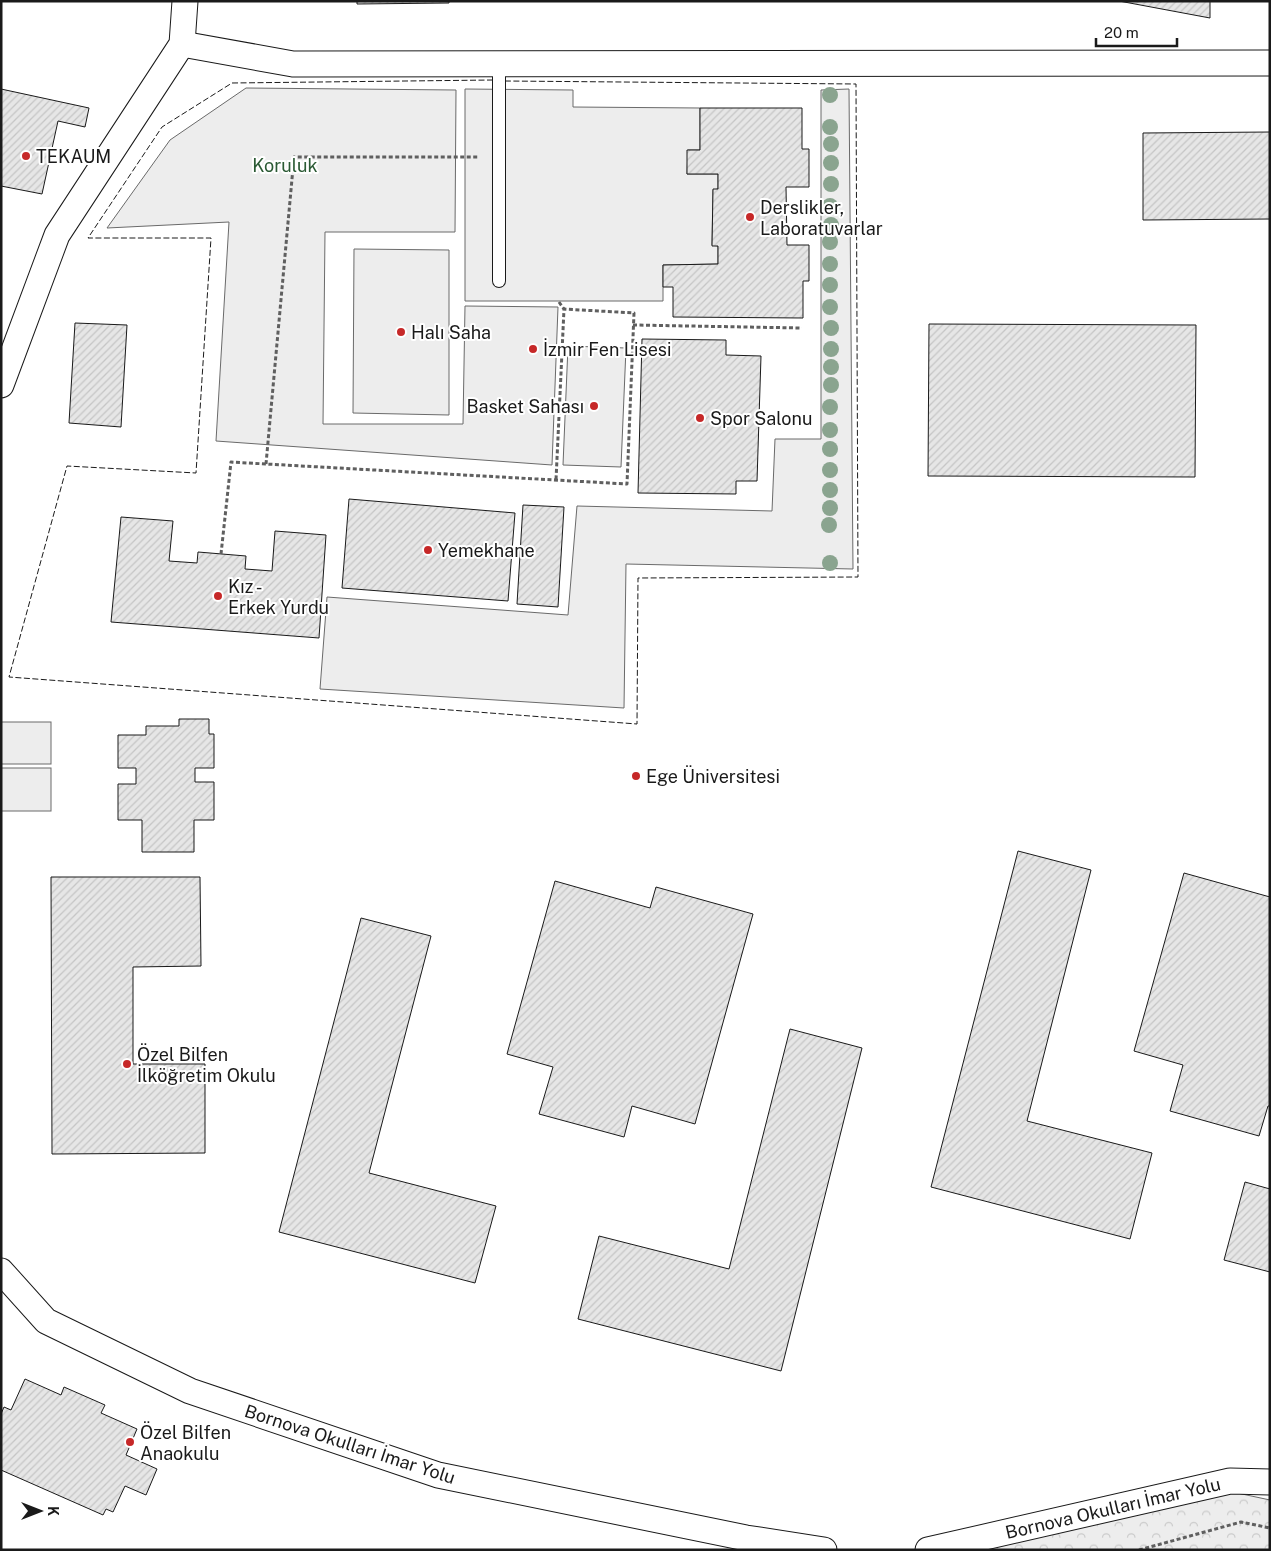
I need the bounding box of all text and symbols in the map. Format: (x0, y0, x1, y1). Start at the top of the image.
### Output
scale bar (1096, 15, 1177, 47)
text: 20 m (1104, 24, 1139, 41)
place label: TEKAUM (36, 146, 111, 167)
marker: TEKAUM (20, 150, 32, 162)
park label: Koruluk (252, 155, 318, 176)
place label: Derslikler, Laboratuvarlar (760, 197, 883, 239)
marker: Derslikler, Laboratuvarlar (744, 211, 756, 223)
place label: Halı Saha (411, 322, 491, 343)
marker: Halı Saha (395, 326, 407, 338)
place label: İzmir Fen Lisesi (543, 338, 671, 360)
marker: İzmir Fen Lisesi (527, 343, 539, 355)
place label: Basket Sahası (466, 396, 584, 417)
marker: Basket Sahası (588, 400, 600, 412)
place label: Spor Salonu (710, 408, 812, 429)
marker: Spor Salonu (694, 412, 706, 424)
place label: Yemekhane (438, 540, 535, 561)
marker: Yemekhane (422, 544, 434, 556)
place label: Kız - Erkek Yurdu (228, 576, 329, 618)
marker: Kız - Erkek Yurdu (212, 590, 224, 602)
place label: Ege Üniversitesi (646, 765, 780, 787)
marker: Ege Üniversitesi (630, 770, 642, 782)
place label: Özel Bilfen İlköğretim Okulu (137, 1043, 276, 1086)
marker: Özel Bilfen İlköğretim Okulu (121, 1058, 133, 1070)
street label: Bornova Okulları İmar Yolu (242, 1399, 458, 1488)
place label: Özel Bilfen Anaokulu (140, 1421, 231, 1464)
marker: Özel Bilfen Anaokulu (124, 1436, 136, 1448)
street label: Bornova Okulları İmar Yolu (1003, 1472, 1223, 1543)
north arrow (15, 1486, 65, 1536)
text: K (45, 1506, 61, 1516)

